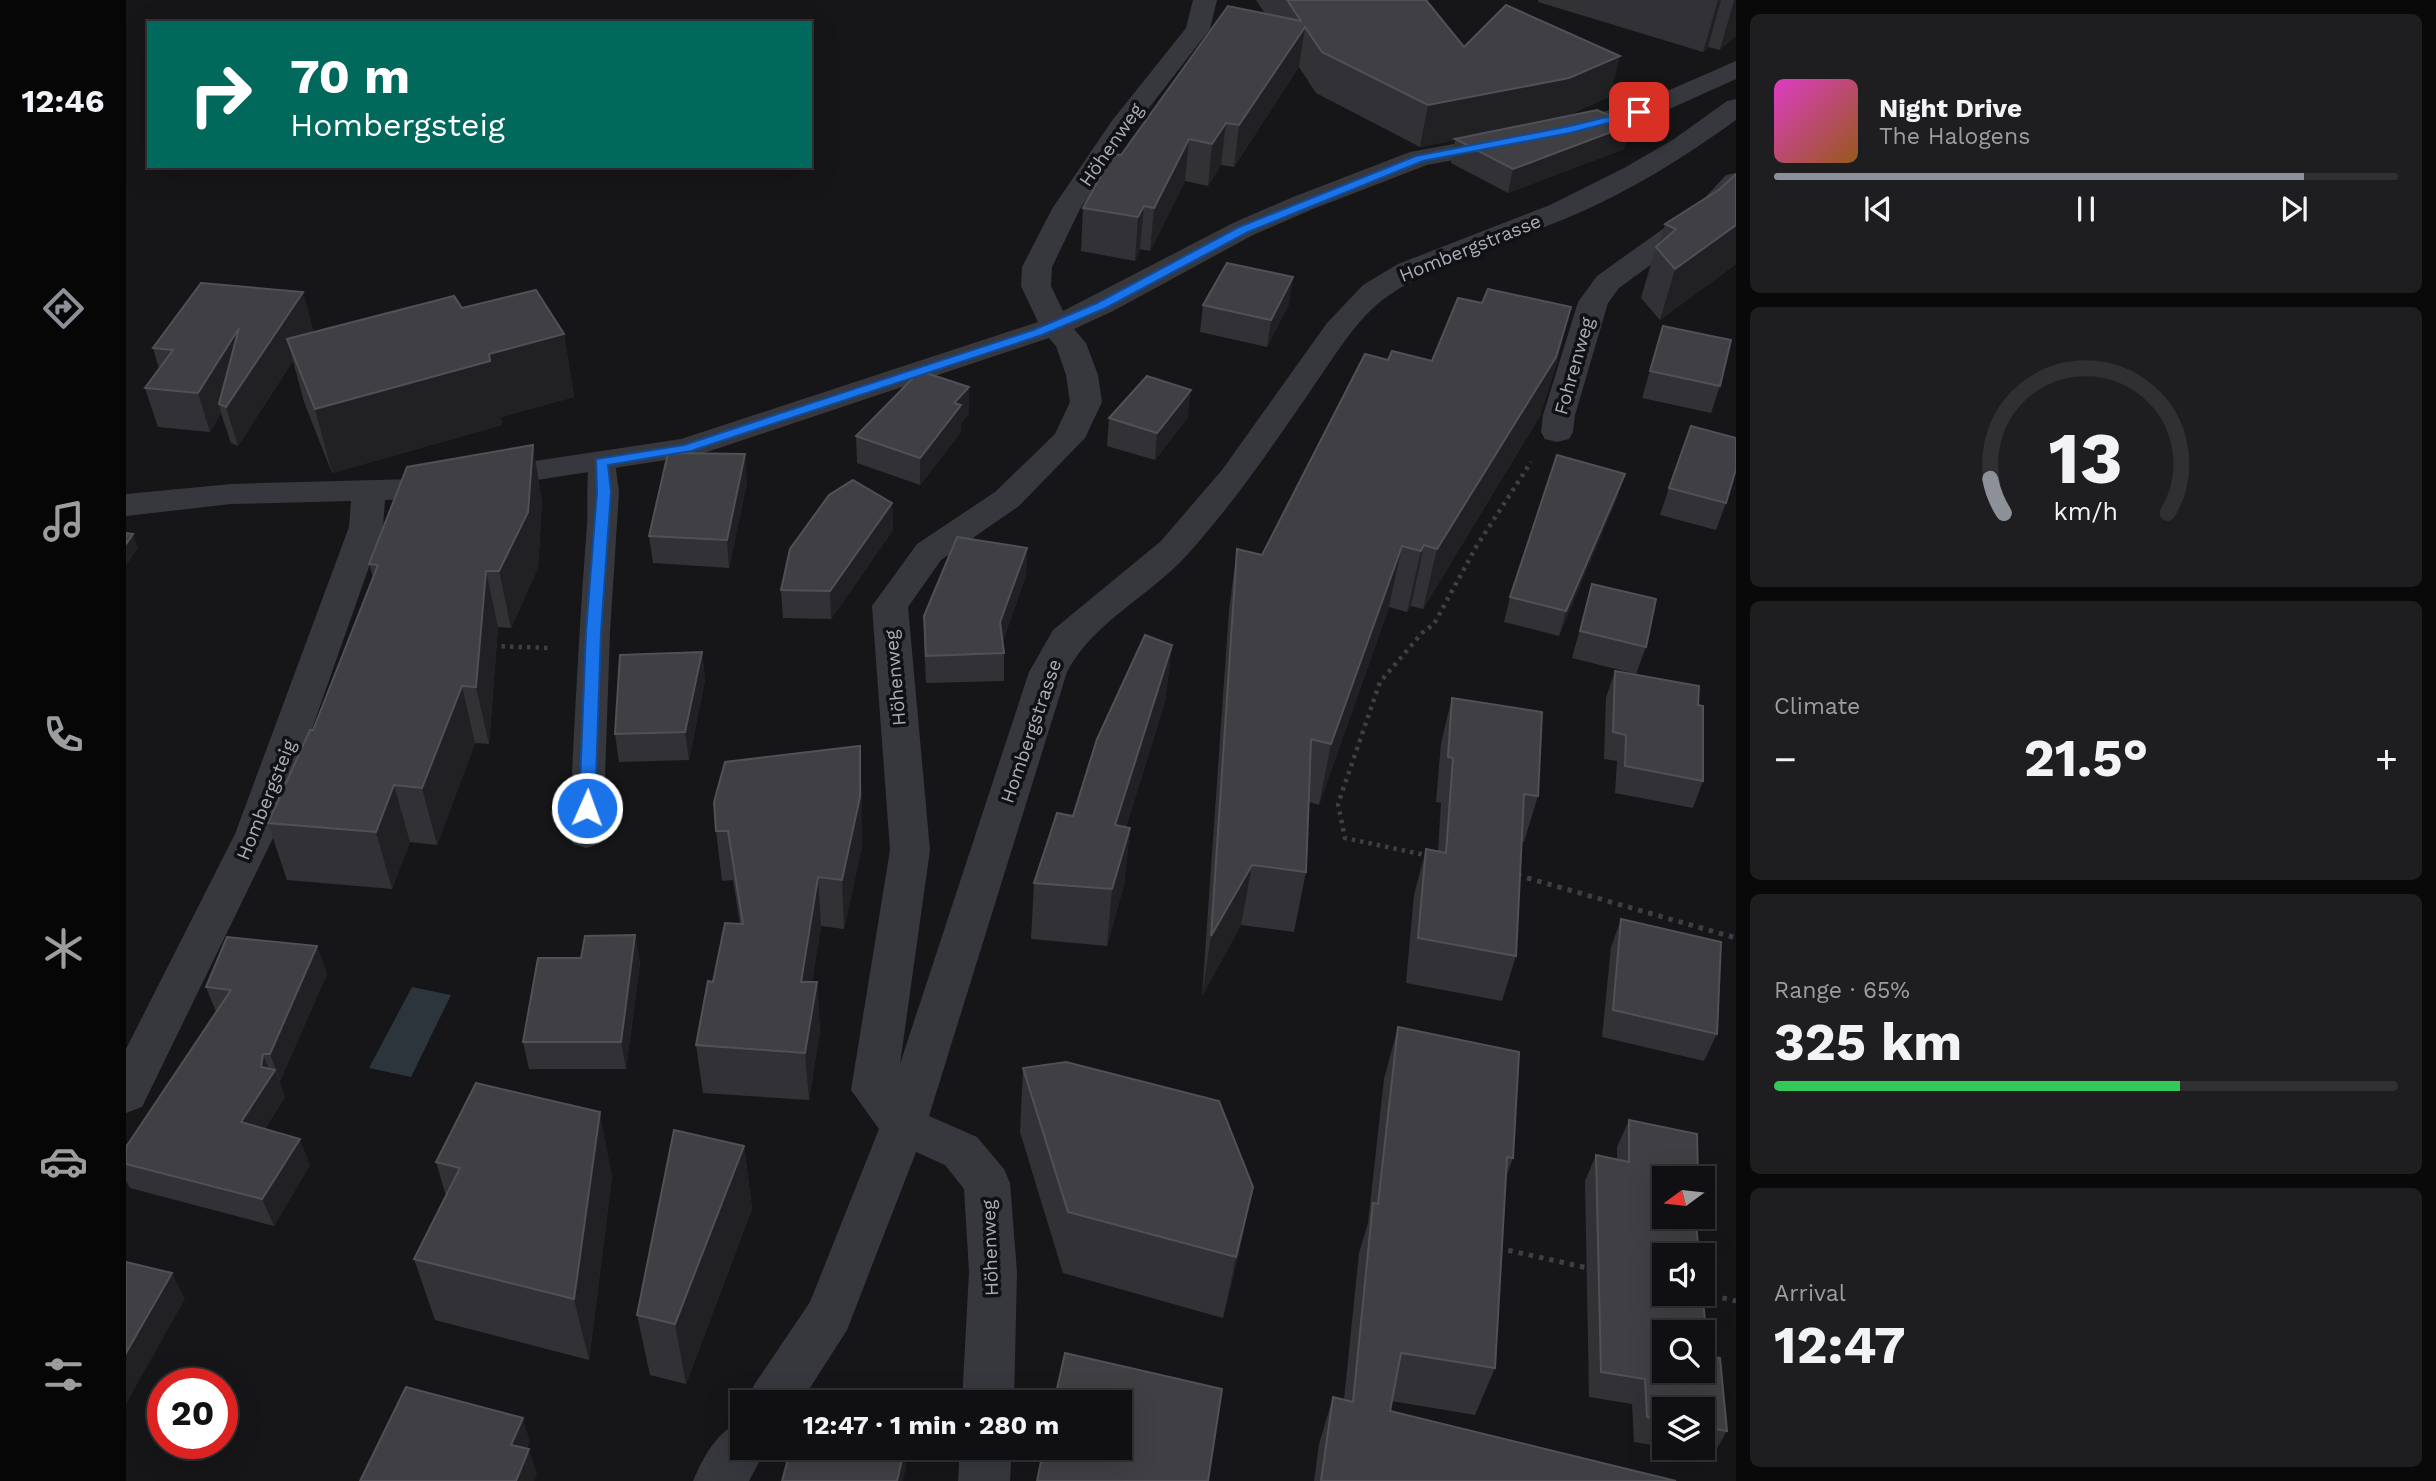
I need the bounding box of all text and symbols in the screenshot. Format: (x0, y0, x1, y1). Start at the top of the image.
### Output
text: 70 m (290, 47, 410, 105)
icon: right (175, 49, 266, 140)
text: 12:46 (22, 82, 104, 120)
pin (1609, 82, 1669, 142)
icon: arrive (1620, 93, 1658, 131)
text: Night Drive (1879, 93, 2022, 123)
street label: Höhenweg (1074, 98, 1149, 191)
text: Hombergsteig (290, 106, 505, 144)
text: The Halogens (1879, 123, 2030, 150)
icon: previous (1859, 190, 1897, 228)
icon: pause (2067, 190, 2105, 228)
icon: next (2275, 190, 2313, 228)
street label: Hombergstrasse (1396, 209, 1544, 287)
icon: directions (39, 284, 88, 333)
street label: Fohrenweg (1549, 314, 1599, 417)
text: 13 (2049, 416, 2123, 502)
icon: music (39, 497, 88, 546)
text: km/h (2054, 497, 2118, 526)
street label: Höhenweg (879, 628, 911, 727)
street label: Hombergstrasse (996, 656, 1066, 806)
text: Climate (1774, 693, 1860, 720)
icon: phone (39, 710, 88, 759)
text: 21.5° (2024, 728, 2148, 789)
street label: Hombergsteig (231, 736, 301, 863)
text: − (1774, 737, 1797, 781)
text: + (2375, 737, 2398, 781)
position arrow (550, 771, 624, 845)
icon: climate (39, 924, 88, 973)
text: Range · 65% (1774, 977, 1910, 1004)
text: 325 km (1774, 1012, 1962, 1073)
icon: car (39, 1137, 88, 1186)
north arrow (1652, 1166, 1715, 1228)
map controls (1652, 1166, 1715, 1460)
street label: Höhenweg (977, 1199, 1003, 1296)
button: sound (1652, 1243, 1715, 1306)
text: Arrival (1774, 1280, 1846, 1307)
text: 12:47 (1774, 1315, 1906, 1376)
button: search (1652, 1320, 1715, 1383)
icon: filters (39, 1350, 88, 1399)
speed limit sign: 20 (147, 1368, 238, 1459)
button: layers (1652, 1397, 1715, 1460)
text: 12:47 · 1 min · 280 m (803, 1410, 1059, 1440)

